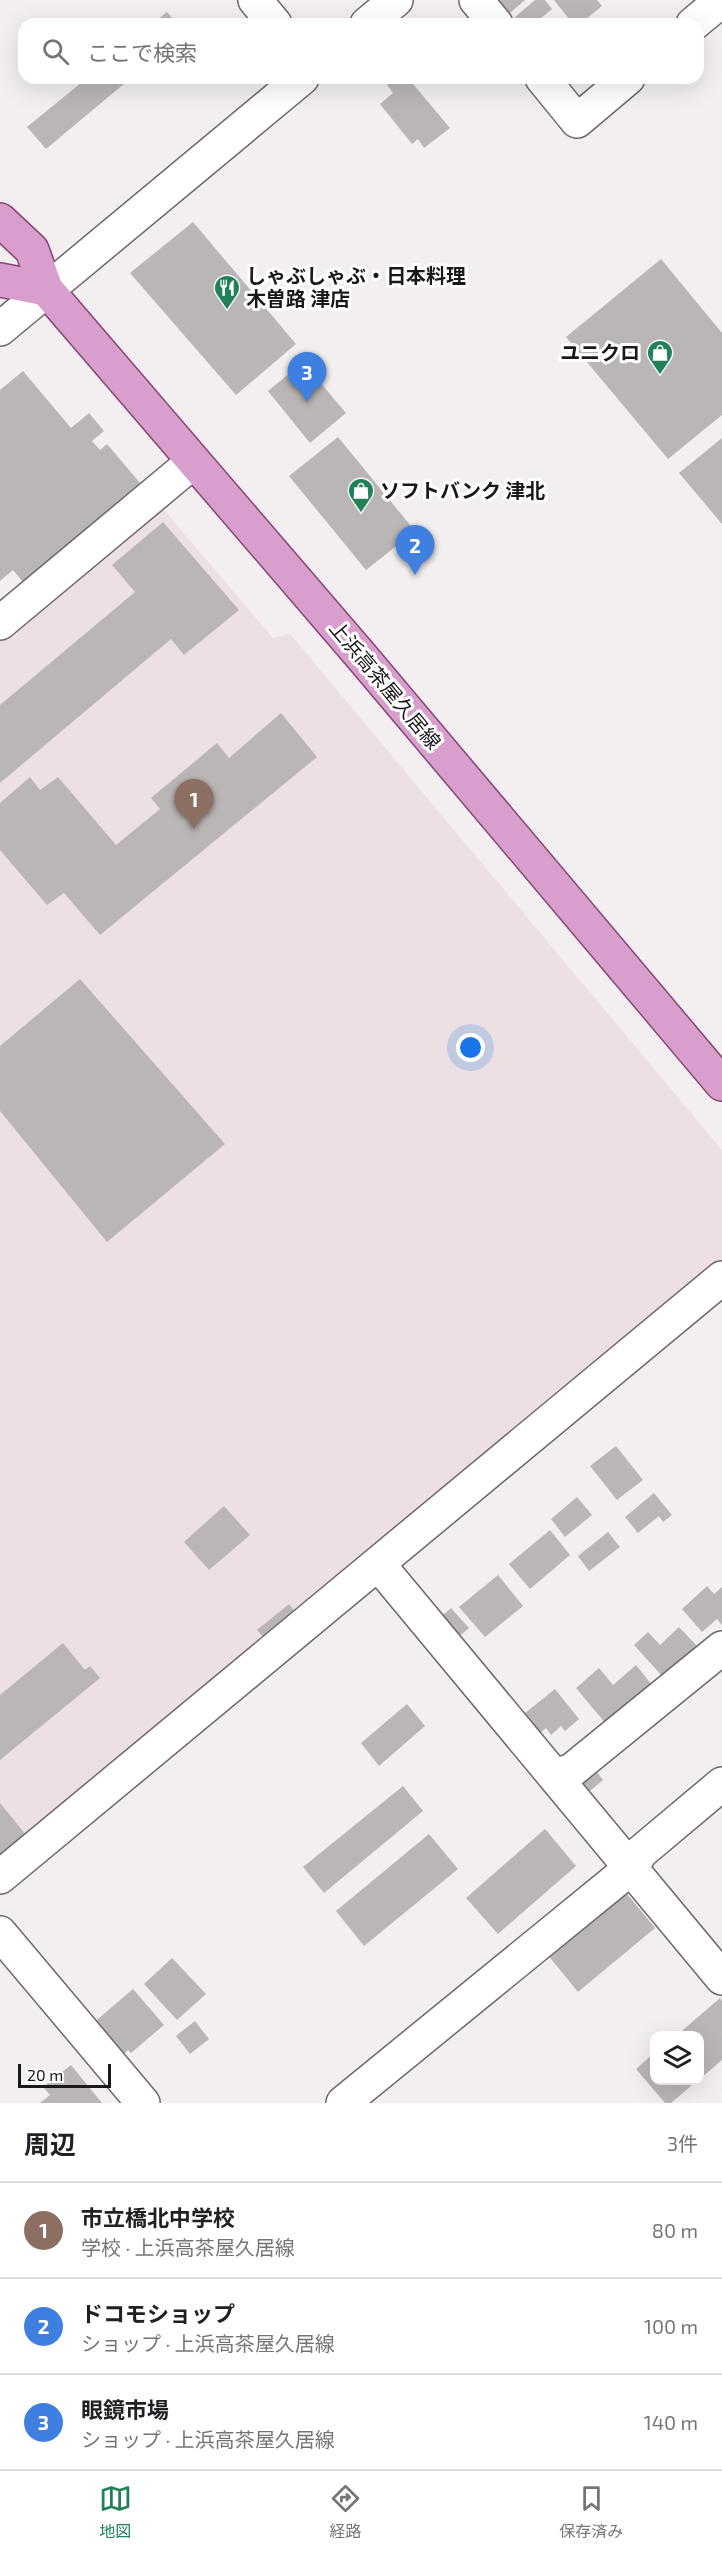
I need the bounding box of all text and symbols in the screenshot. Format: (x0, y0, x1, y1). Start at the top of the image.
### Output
search box (18, 18, 704, 84)
icon: search (39, 35, 72, 68)
text: ここで検索 (87, 39, 197, 65)
place label: しゃぶしゃぶ・日本料理 木曽路 津店 (246, 263, 466, 310)
restaurant icon: しゃぶしゃぶ・日本料理 木曽路 津店 (212, 273, 242, 311)
shop icon: ユニクロ (645, 338, 675, 376)
place label: ユニクロ (560, 340, 640, 364)
pin: 3 (288, 352, 326, 402)
shop icon: ソフトバンク 津北 (346, 476, 376, 514)
place label: ソフトバンク 津北 (380, 478, 545, 502)
pin: 2 (396, 526, 434, 575)
street label: 上浜高茶屋久居線 (325, 615, 446, 753)
pin: 1 (174, 780, 214, 829)
your location (456, 1033, 485, 1062)
map controls (650, 2031, 704, 2085)
button: layers (650, 2031, 704, 2085)
scale bar (18, 2061, 111, 2088)
text: 20 m (27, 2065, 63, 2084)
text: 周辺 (24, 2128, 76, 2159)
text: 3件 (667, 2131, 698, 2155)
text: 市立橋北中学校 (81, 2204, 235, 2230)
text: 1 (39, 2218, 48, 2242)
text: 80 m (652, 2218, 698, 2242)
text: 学校 · 上浜高茶屋久居線 (81, 2235, 295, 2259)
text: ドコモショップ (81, 2300, 235, 2326)
text: 2 (38, 2314, 49, 2338)
text: 100 m (644, 2314, 698, 2338)
text: ショップ · 上浜高茶屋久居線 (81, 2331, 335, 2355)
text: 眼鏡市場 (81, 2396, 169, 2422)
text: 3 (38, 2410, 49, 2434)
text: 140 m (644, 2410, 698, 2434)
text: ショップ · 上浜高茶屋久居線 (81, 2427, 335, 2451)
tab: 地図 (99, 2482, 132, 2542)
tab: 経路 (329, 2482, 362, 2542)
tab: 保存済み (559, 2482, 623, 2542)

